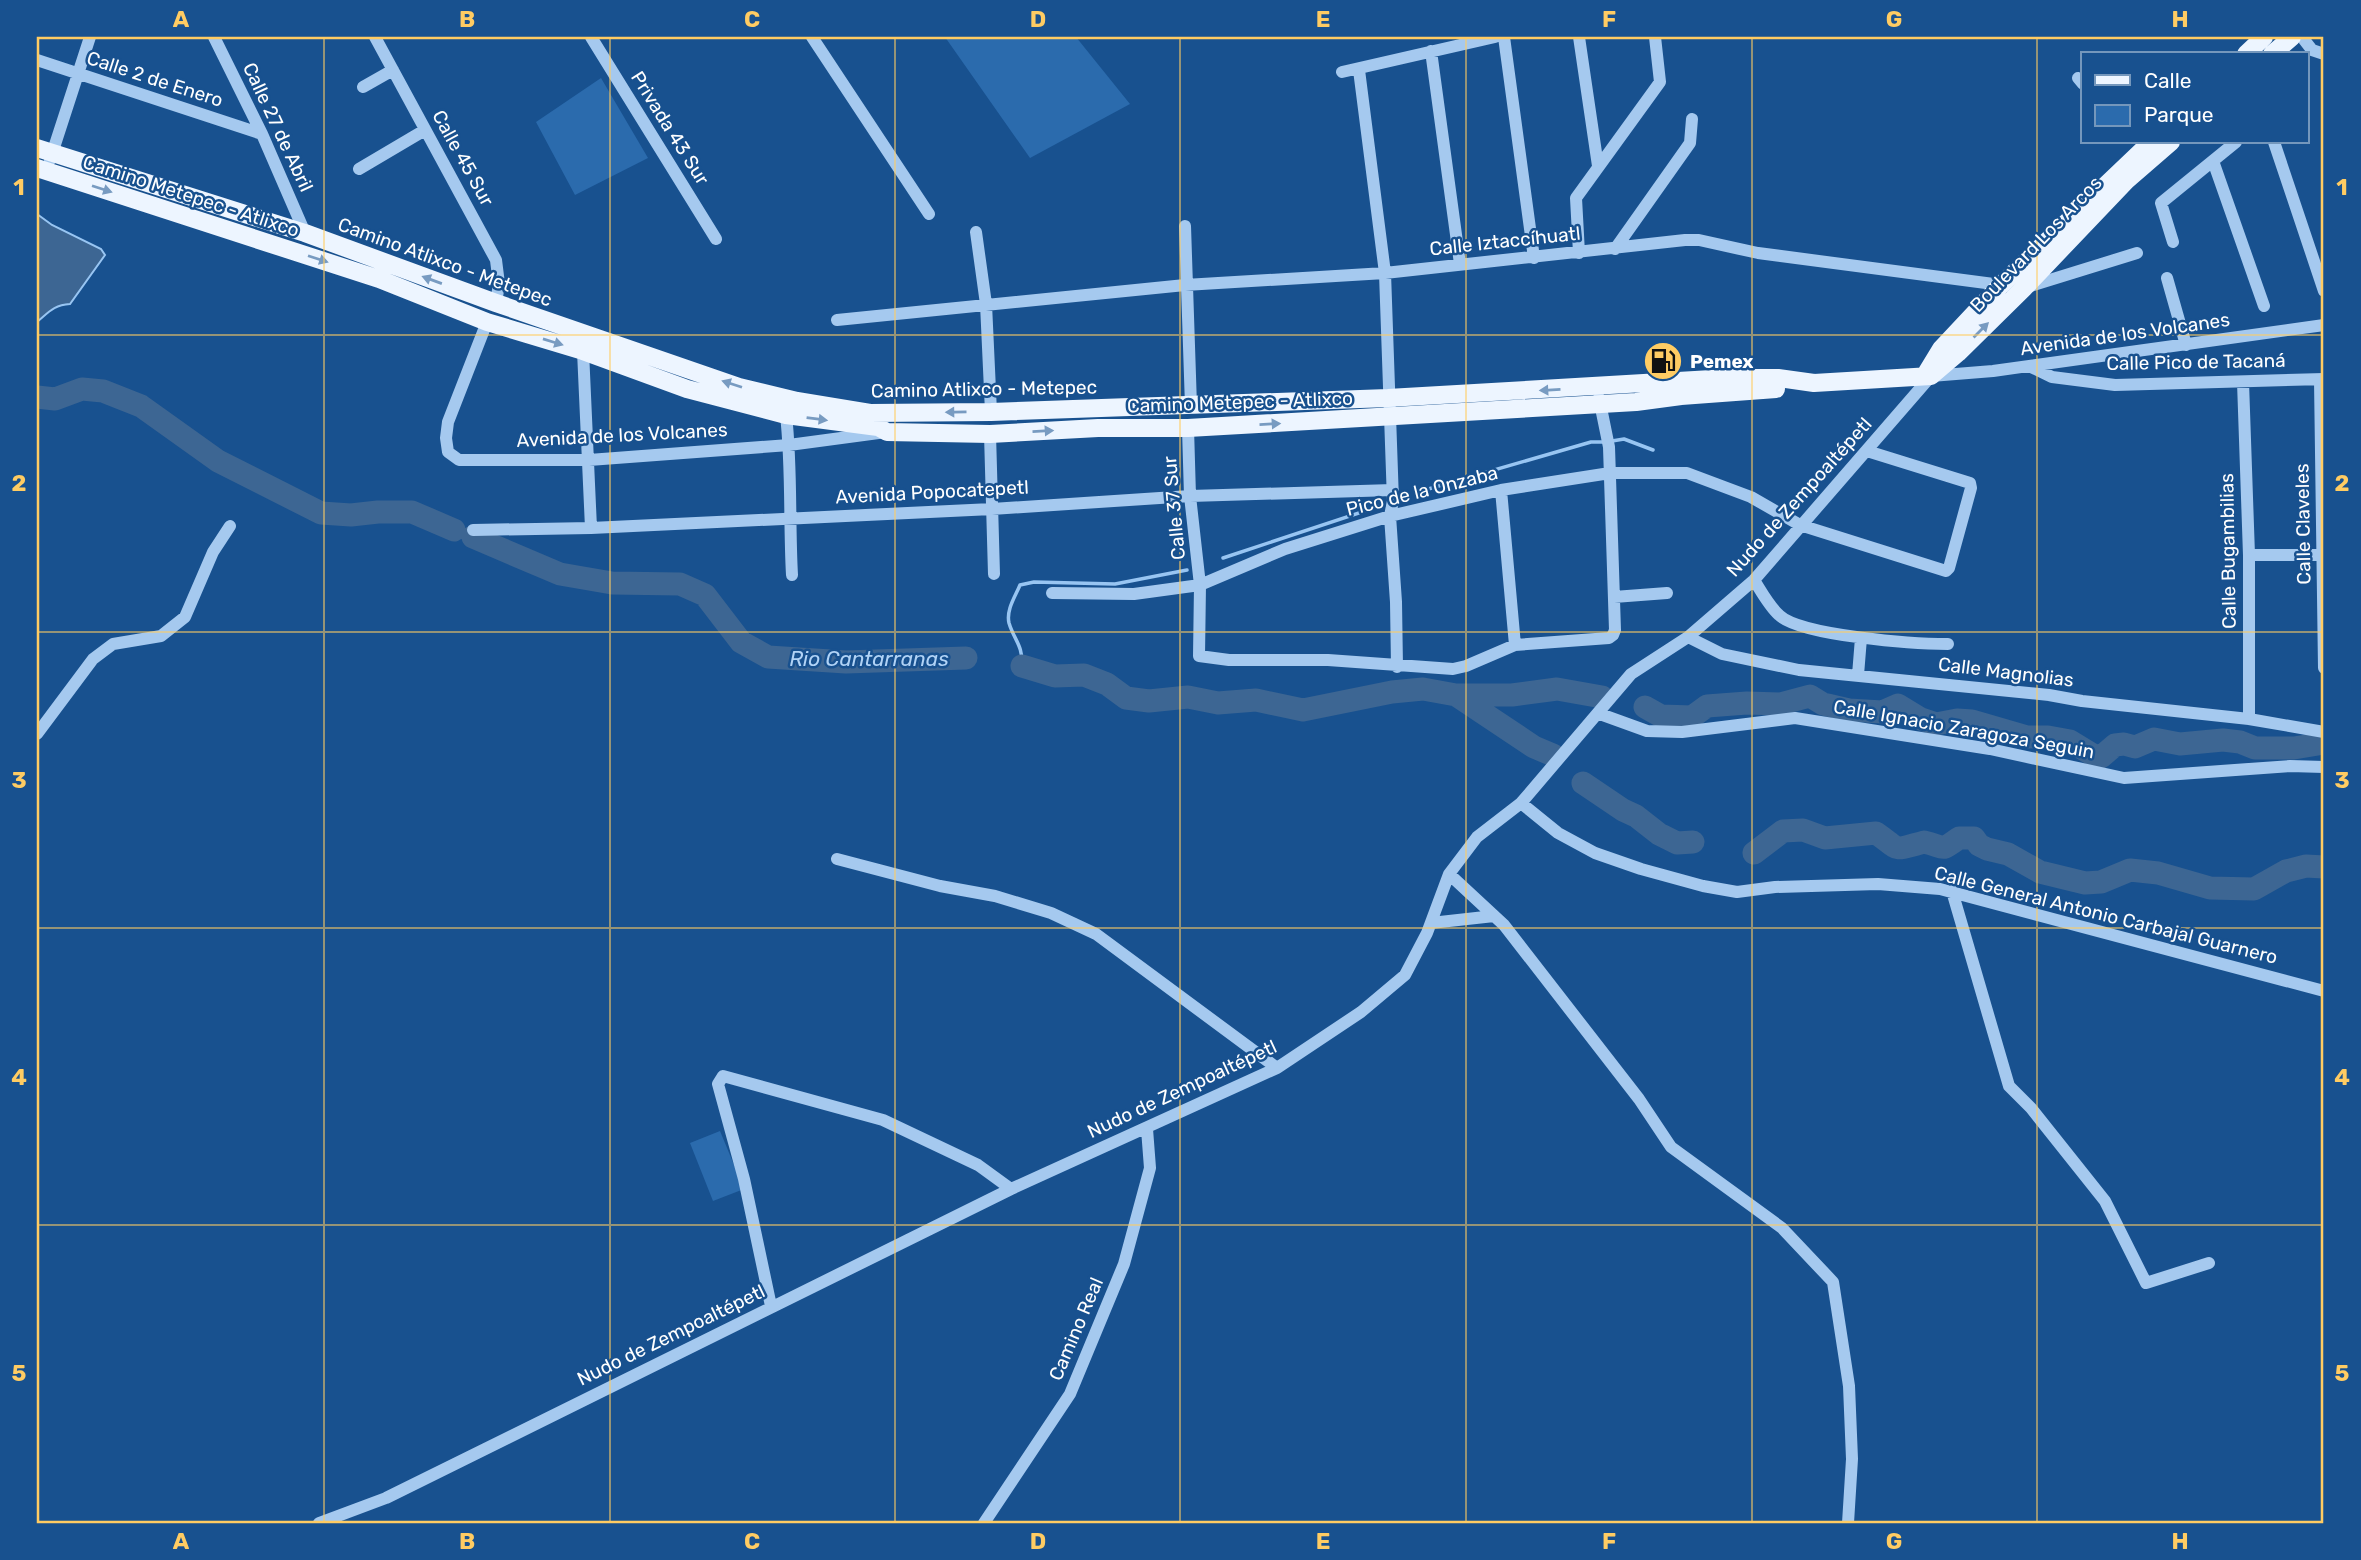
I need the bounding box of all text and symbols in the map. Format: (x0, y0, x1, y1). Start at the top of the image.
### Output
text: A (173, 5, 190, 33)
text: B (459, 5, 475, 33)
text: C (744, 5, 760, 33)
text: D (1030, 5, 1046, 33)
text: E (1316, 5, 1330, 33)
text: F (1602, 5, 1616, 33)
text: G (1886, 5, 1902, 33)
text: H (2171, 5, 2189, 33)
street label: Calle 2 de Enero (84, 46, 226, 112)
legend (2081, 52, 2308, 144)
street label: Calle 27 de Abril (238, 59, 318, 195)
street label: Privada 43 Sur (626, 67, 714, 190)
text: Calle (2144, 68, 2192, 93)
text: Parque (2144, 102, 2214, 127)
street label: Calle 45 Sur (427, 106, 499, 211)
street label: Camino Metepec - Atlixco (80, 150, 302, 242)
street label: Boulevard Los Arcos (1965, 171, 2107, 317)
text: 1 (13, 173, 25, 201)
text: 1 (2336, 173, 2348, 201)
one-way arrow (91, 184, 112, 194)
street label: Camino Atlixco - Metepec (335, 213, 555, 311)
street label: Calle Iztaccíhuatl (1428, 222, 1582, 260)
one-way arrow (308, 254, 329, 265)
one-way arrow (421, 274, 442, 285)
street label: Avenida de los Volcanes (2019, 308, 2231, 360)
one-way arrow (1973, 322, 1989, 338)
one-way arrow (542, 337, 563, 347)
fuel station icon: Pemex (1642, 340, 1684, 382)
street label: Calle Pico de Tacaná (2106, 349, 2286, 375)
place label: Pemex (1690, 350, 1754, 373)
street label: Camino Atlixco - Metepec (871, 376, 1097, 402)
one-way arrow (721, 378, 742, 389)
one-way arrow (1539, 384, 1561, 395)
street label: Camino Metepec - Atlixco (1127, 387, 1353, 417)
one-way arrow (945, 406, 967, 418)
street label: Nudo de Zempoaltépetl (1721, 413, 1877, 581)
one-way arrow (807, 414, 829, 425)
street label: Avenida de los Volcanes (516, 418, 728, 452)
one-way arrow (1260, 418, 1282, 429)
one-way arrow (1032, 425, 1054, 436)
street label: Calle 37 Sur (1158, 454, 1190, 561)
street label: Pico de la Onzaba (1344, 461, 1500, 521)
street label: Calle Claveles (2290, 463, 2316, 585)
text: 2 (12, 469, 26, 497)
text: 2 (2335, 469, 2349, 497)
street label: Calle Bugambilias (2215, 473, 2241, 629)
street label: Avenida Popocatepetl (835, 475, 1029, 509)
water label: Rio Cantarranas (789, 646, 949, 671)
street label: Calle Magnolias (1937, 652, 2075, 692)
street label: Calle Ignacio Zaragoza Seguin (1832, 695, 2096, 763)
text: 3 (11, 766, 27, 794)
text: 3 (2334, 766, 2350, 794)
street label: Calle General Antonio Carbajal Guarnero (1932, 861, 2280, 969)
street label: Nudo de Zempoaltépetl (1084, 1035, 1280, 1143)
text: 4 (11, 1063, 27, 1091)
text: 4 (2334, 1063, 2350, 1091)
street label: Camino Real (1044, 1274, 1108, 1384)
street label: Nudo de Zempoaltépetl (573, 1279, 769, 1391)
text: 5 (12, 1359, 27, 1387)
text: 5 (2335, 1359, 2350, 1387)
text: A (173, 1527, 190, 1555)
text: B (459, 1527, 475, 1555)
text: C (744, 1527, 760, 1555)
text: D (1030, 1527, 1046, 1555)
text: E (1316, 1527, 1330, 1555)
text: F (1602, 1527, 1616, 1555)
text: G (1886, 1527, 1902, 1555)
text: H (2171, 1527, 2189, 1555)

